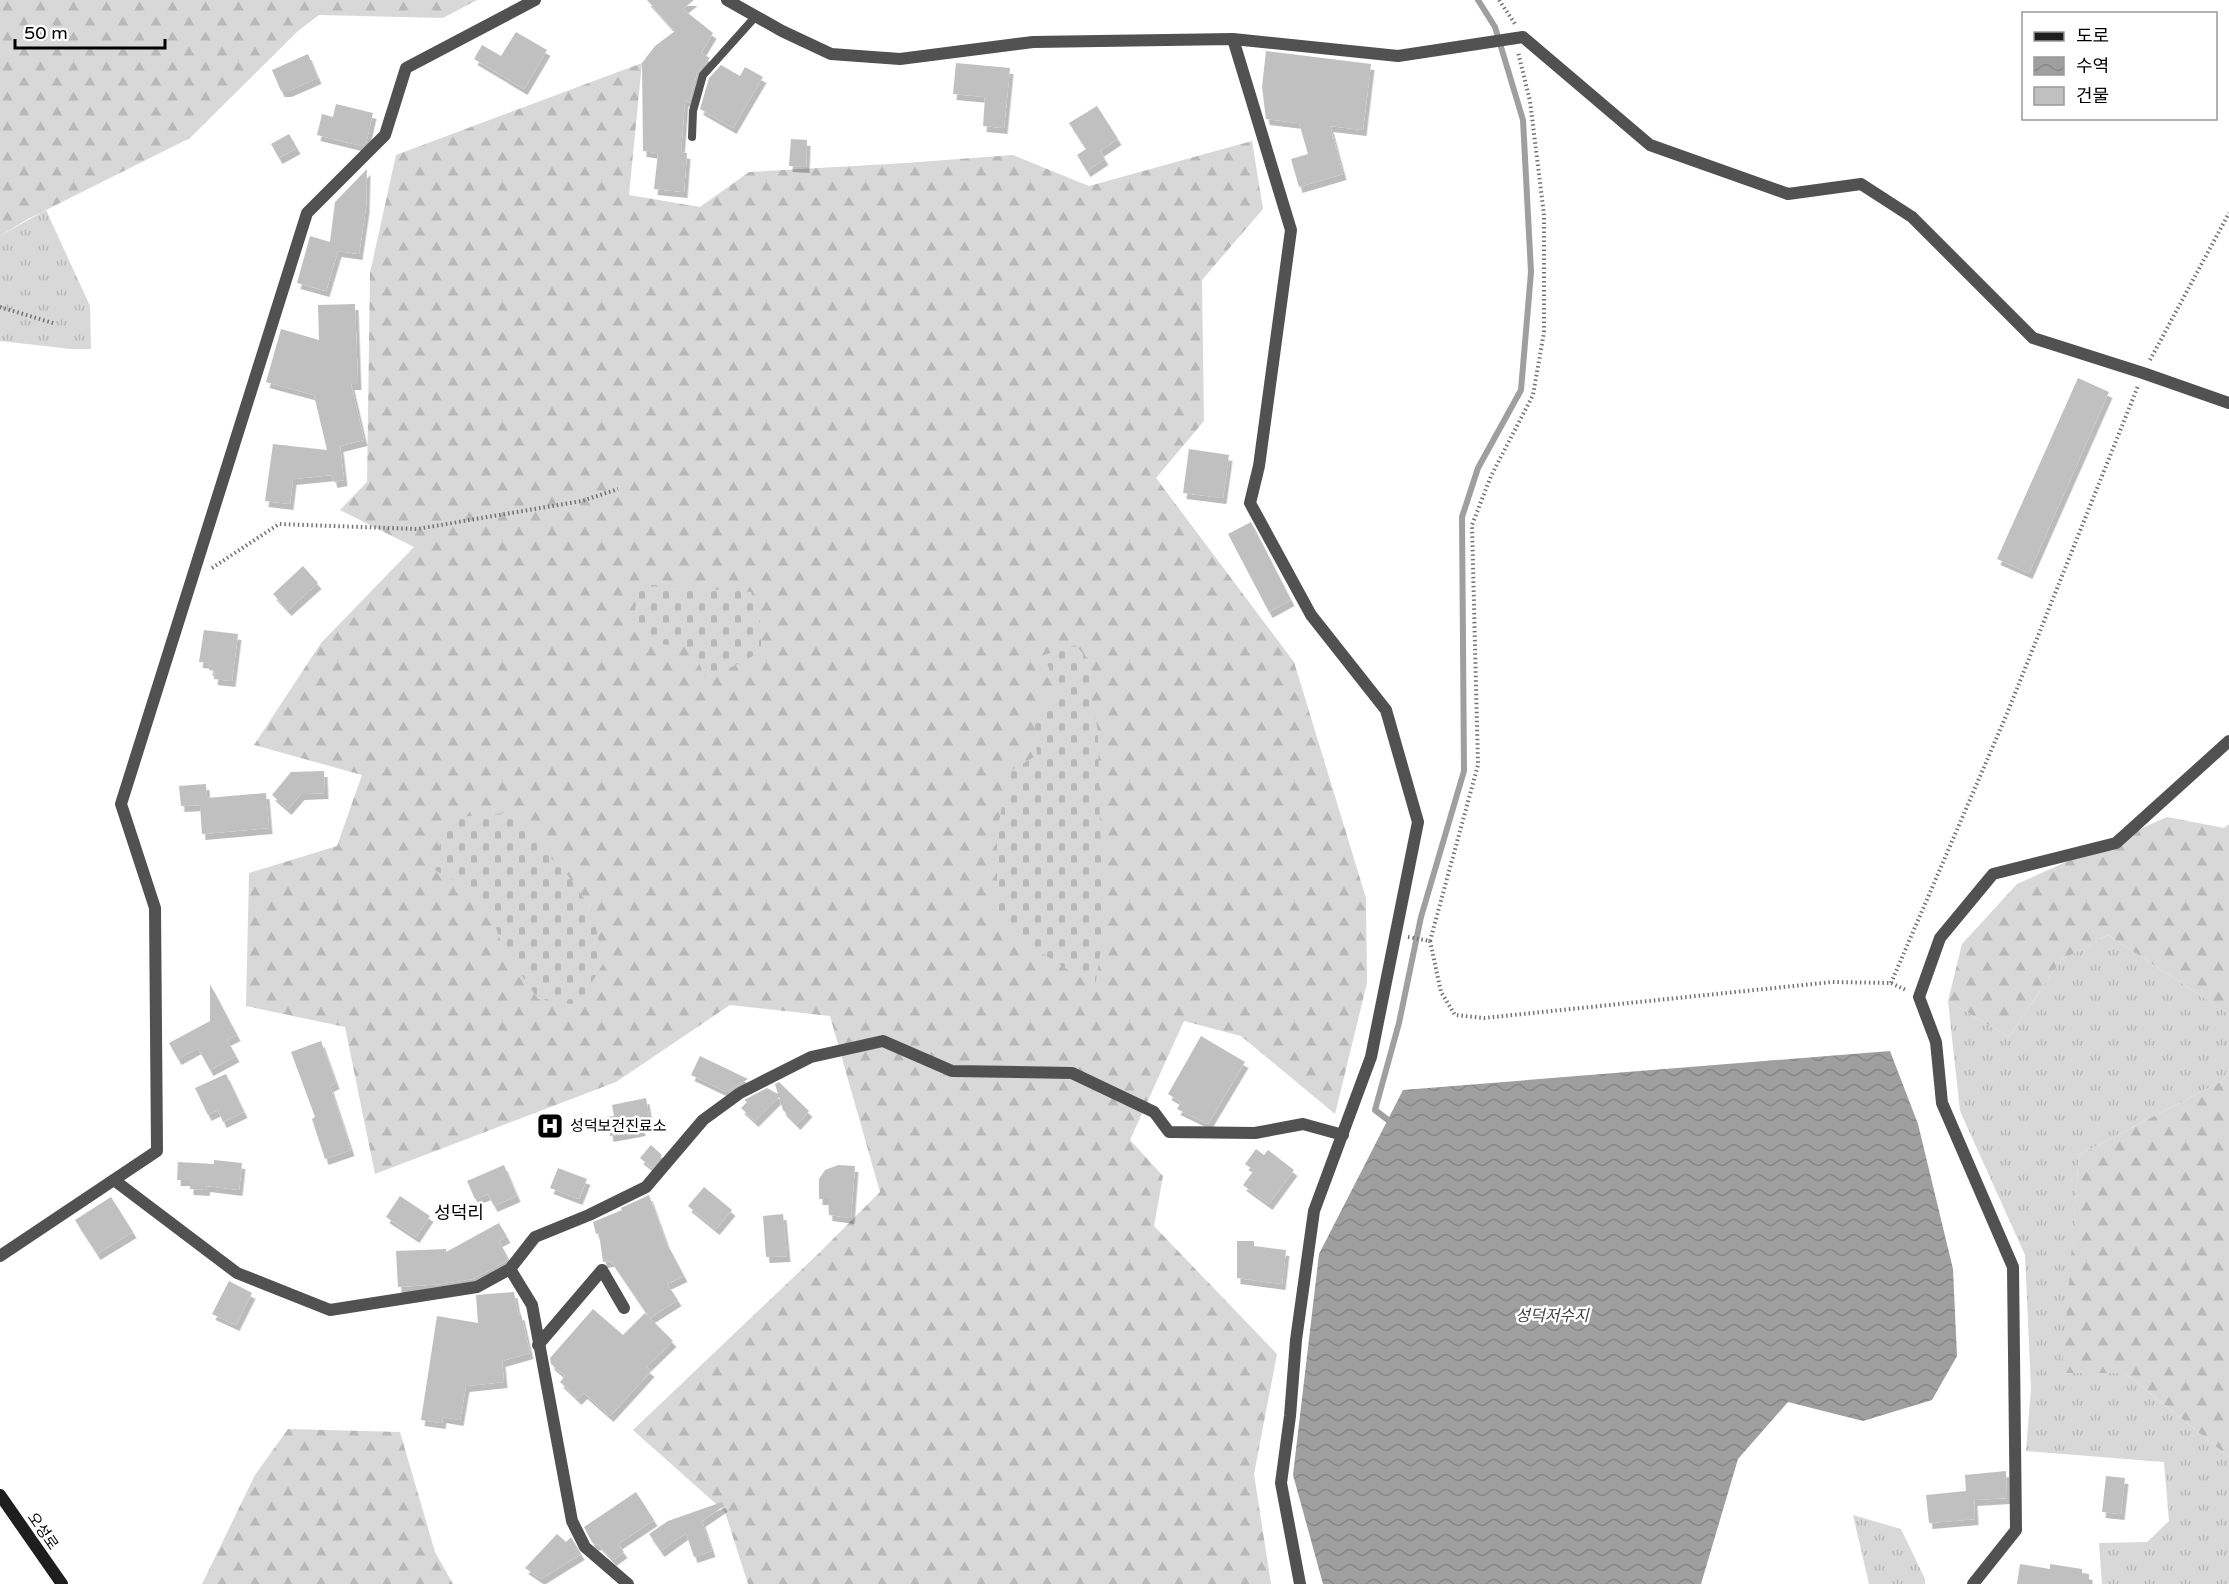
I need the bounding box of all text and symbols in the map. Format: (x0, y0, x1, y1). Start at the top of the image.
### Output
scale bar (15, 12, 165, 50)
legend (2022, 12, 2217, 120)
text: 50 m (24, 22, 68, 44)
text: 도로 (2076, 25, 2109, 47)
text: 수역 (2076, 55, 2109, 77)
text: 건물 (2076, 85, 2109, 107)
hospital icon: 성덕보건진료소 (535, 1111, 565, 1141)
place label: 성덕보건진료소 (570, 1117, 667, 1135)
district label: 성덕리 (434, 1202, 484, 1224)
water label: 성덕저수지 (1515, 1306, 1590, 1326)
street label: 오성로 (24, 1509, 62, 1553)

